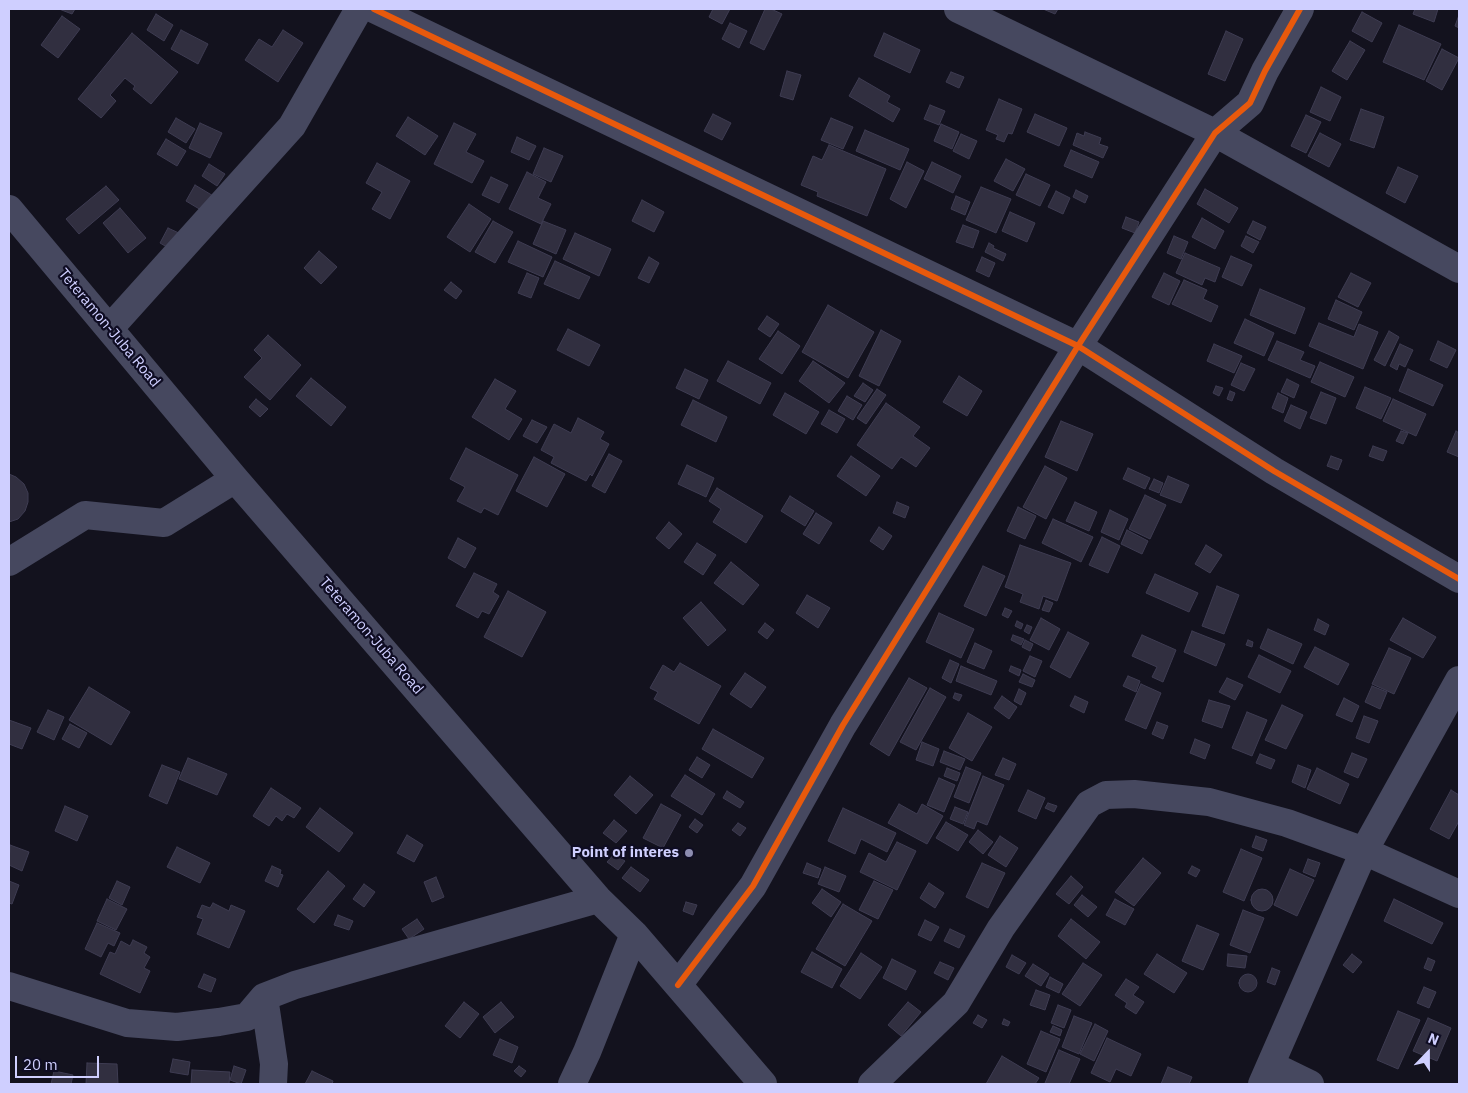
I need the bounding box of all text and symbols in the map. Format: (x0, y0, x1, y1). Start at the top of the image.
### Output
street label: Teteramon-Juba Road (54, 265, 164, 391)
street label: Teteramon-Juba Road (315, 574, 427, 698)
place label: Point of interes (572, 844, 679, 862)
marker: Point of interes (683, 847, 695, 859)
north arrow (1403, 1028, 1453, 1078)
text: N (1426, 1029, 1442, 1049)
scale bar (18, 1046, 101, 1078)
text: 20 m (23, 1055, 58, 1074)

